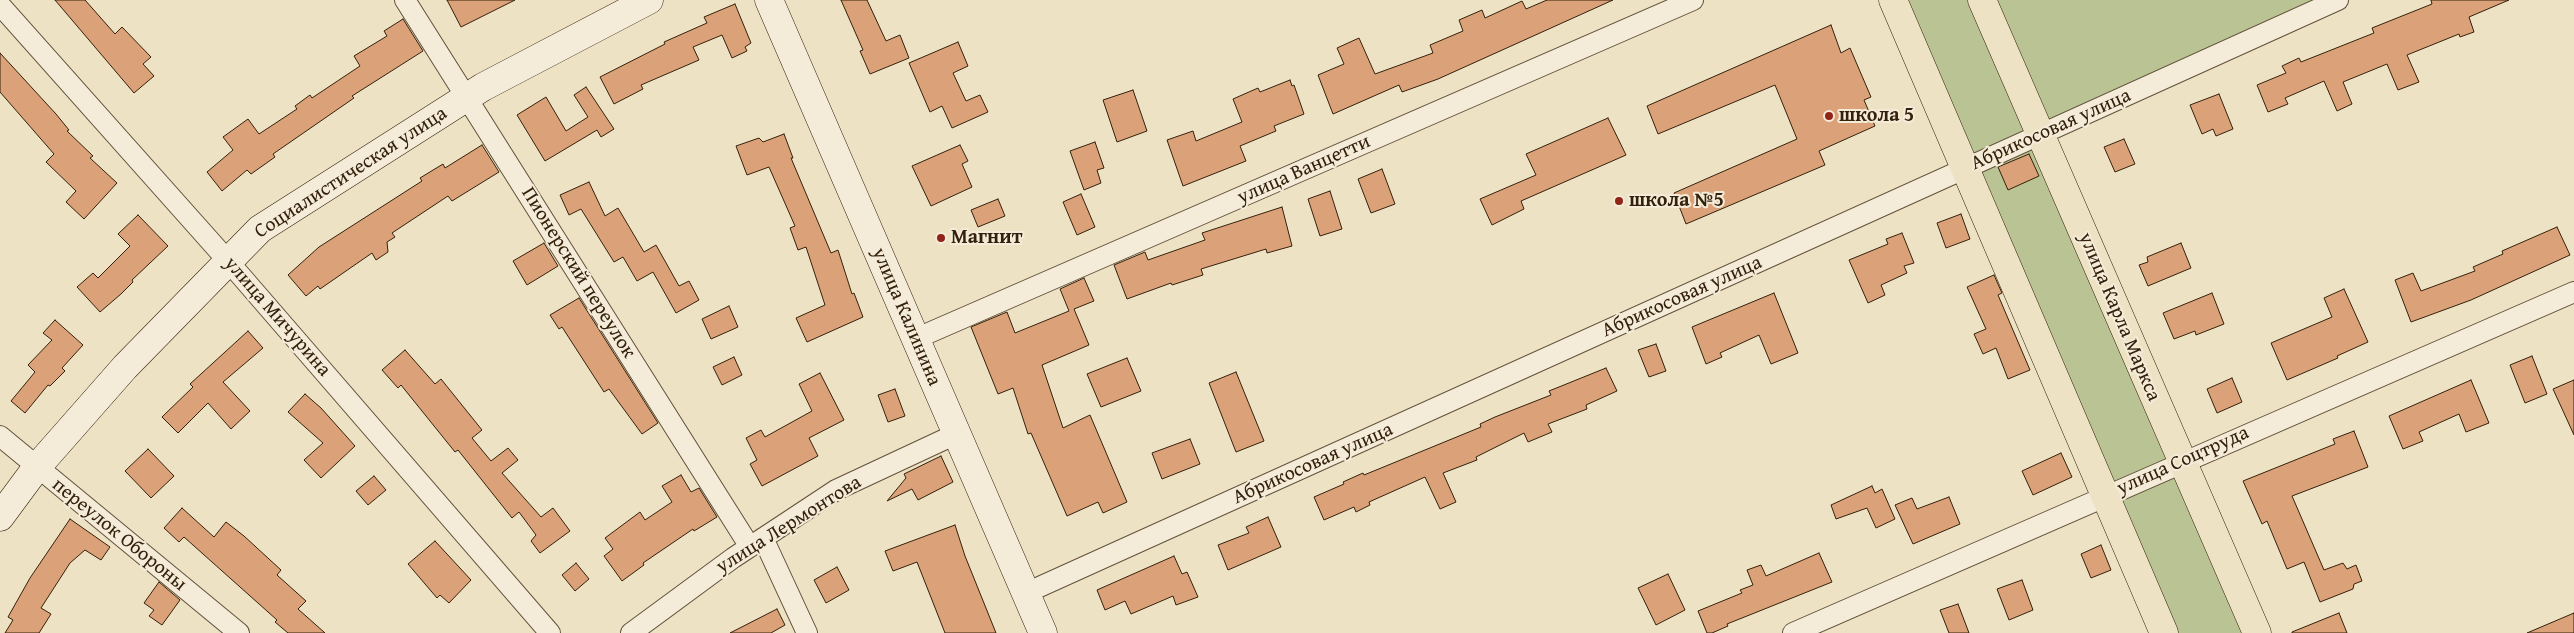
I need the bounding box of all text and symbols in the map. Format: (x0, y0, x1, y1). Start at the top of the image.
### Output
street label: Абрикосовая улица (1967, 84, 2135, 176)
street label: Социалистическая улица (250, 102, 452, 244)
place label: школа 5 (1839, 104, 1914, 128)
marker: школа 5 (1823, 110, 1835, 122)
street label: улица Ванцетти (1234, 130, 1374, 210)
street label: Пионерский переулок (516, 183, 640, 363)
place label: школа №5 (1629, 189, 1724, 213)
marker: школа №5 (1613, 195, 1625, 207)
place label: Магнит (951, 226, 1023, 250)
street label: улица Карла Маркса (2073, 229, 2165, 405)
marker: Магнит (935, 232, 947, 244)
street label: улица Калинина (866, 244, 946, 390)
street label: Абрикосовая улица (1598, 251, 1766, 343)
street label: улица Мичурина (219, 252, 335, 382)
street label: Абрикосовая улица (1229, 418, 1397, 510)
street label: улица Соцтруда (2113, 421, 2253, 501)
street label: улица Лермонтова (712, 471, 866, 579)
street label: переулок Обороны (47, 473, 191, 597)

